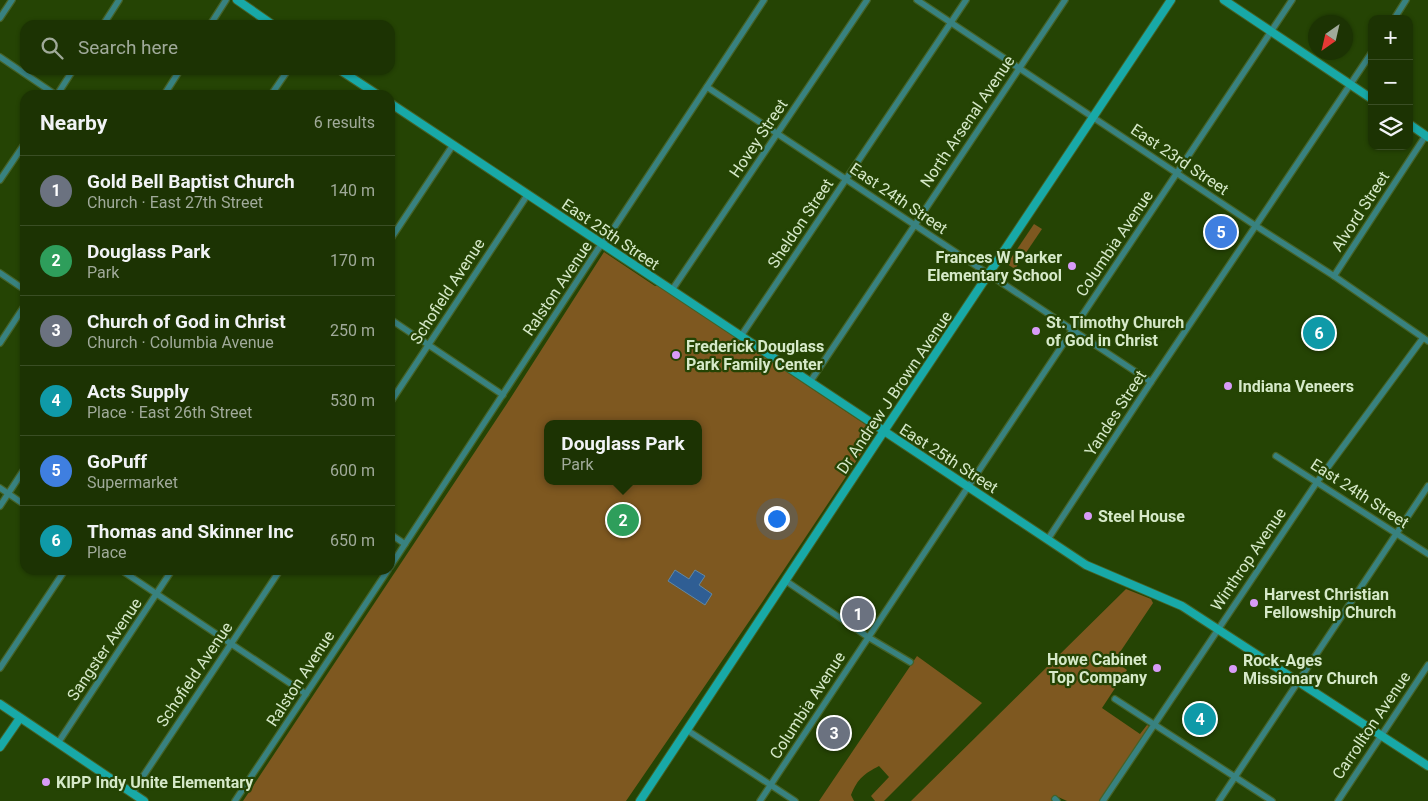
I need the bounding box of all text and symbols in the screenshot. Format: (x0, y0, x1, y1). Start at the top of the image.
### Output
north arrow (1308, 15, 1353, 60)
map controls (1368, 15, 1413, 150)
button: + (1368, 15, 1413, 60)
search box (20, 20, 395, 75)
icon: search (38, 34, 66, 62)
text: Search here (78, 36, 178, 59)
street label: North Arsenal Avenue (916, 52, 1019, 191)
button: − (1368, 60, 1413, 105)
street label: Hovey Street (725, 96, 792, 181)
button: layers (1368, 105, 1413, 150)
text: Nearby (40, 111, 107, 135)
text: 6 results (314, 113, 375, 132)
street label: East 23rd Street (1127, 120, 1232, 199)
street label: East 24th Street (846, 159, 951, 238)
street label: Alvord Street (1328, 168, 1393, 255)
text: Gold Bell Baptist Church (87, 170, 295, 193)
street label: Sheldon Street (763, 175, 837, 272)
text: 1 (51, 181, 61, 200)
text: 140 m (330, 181, 375, 200)
street label: Columbia Avenue (1072, 187, 1157, 300)
text: Church · East 27th Street (87, 193, 263, 212)
street label: East 25th Street (558, 195, 663, 274)
pin: 5 (1205, 213, 1237, 251)
street label: Schofield Avenue (406, 235, 489, 348)
street label: Ralston Avenue (519, 237, 596, 339)
text: Douglass Park (87, 240, 210, 263)
place label: Frances W Parker Elementary School (927, 248, 1062, 285)
text: 2 (51, 251, 61, 270)
text: 170 m (330, 251, 375, 270)
marker: Frances W Parker Elementary School (1066, 260, 1078, 272)
text: Park (87, 263, 119, 282)
street label: Dr Andrew J Brown Avenue (833, 307, 956, 477)
text: Church of God in Christ (87, 310, 286, 333)
place label: St. Timothy Church of God in Christ (1046, 313, 1184, 350)
pin: 6 (1303, 314, 1335, 352)
text: 3 (51, 321, 61, 340)
text: 250 m (330, 321, 375, 340)
marker: St. Timothy Church of God in Christ (1030, 325, 1042, 337)
text: Church · Columbia Avenue (87, 333, 274, 352)
place label: Frederick Douglass Park Family Center (686, 337, 824, 374)
marker: Frederick Douglass Park Family Center (670, 349, 682, 361)
street label: Yandes Street (1081, 367, 1150, 460)
place label: Indiana Veneers (1238, 377, 1354, 396)
text: Acts Supply (87, 380, 189, 403)
marker: Indiana Veneers (1222, 380, 1234, 392)
text: 4 (51, 391, 61, 410)
text: 530 m (330, 391, 375, 410)
text: Place · East 26th Street (87, 403, 252, 422)
popup (544, 420, 702, 485)
street label: East 25th Street (896, 420, 1001, 497)
text: Douglass Park (561, 432, 685, 455)
text: GoPuff (87, 450, 147, 473)
text: Park (561, 455, 594, 474)
street label: East 24th Street (1307, 455, 1412, 532)
text: 5 (51, 461, 61, 480)
text: 600 m (330, 461, 375, 480)
text: Supermarket (87, 473, 178, 492)
pin: 2 (607, 501, 639, 539)
street label: Winthrop Avenue (1207, 504, 1290, 615)
your location (764, 506, 790, 532)
place label: Steel House (1098, 507, 1185, 526)
marker: Steel House (1082, 510, 1094, 522)
text: Thomas and Skinner Inc (87, 520, 294, 543)
text: 6 (51, 531, 61, 550)
text: 650 m (330, 531, 375, 550)
text: Place (87, 543, 127, 562)
place label: Harvest Christian Fellowship Church (1264, 585, 1396, 622)
street label: Sangster Avenue (63, 594, 146, 704)
pin: 1 (842, 595, 874, 633)
marker: Harvest Christian Fellowship Church (1248, 597, 1260, 609)
street label: Schofield Avenue (152, 618, 237, 730)
street label: Ralston Avenue (262, 627, 338, 730)
street label: Columbia Avenue (766, 648, 849, 763)
place label: Howe Cabinet Top Company (1047, 650, 1148, 687)
place label: Rock-Ages Missionary Church (1243, 651, 1378, 688)
marker: Howe Cabinet Top Company (1151, 662, 1163, 674)
marker: Rock-Ages Missionary Church (1227, 663, 1239, 675)
street label: Carrollton Avenue (1328, 668, 1415, 783)
pin: 4 (1184, 700, 1216, 738)
pin: 3 (818, 714, 850, 752)
place label: KIPP Indy Unite Elementary (56, 773, 254, 792)
marker: KIPP Indy Unite Elementary (40, 776, 52, 788)

